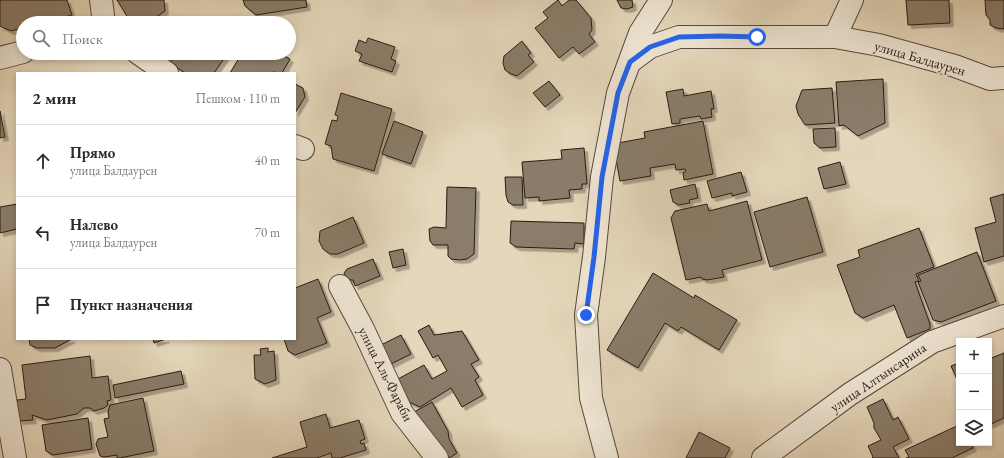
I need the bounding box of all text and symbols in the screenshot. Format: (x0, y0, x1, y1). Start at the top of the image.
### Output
search box (16, 16, 296, 60)
icon: search (30, 27, 52, 49)
route start (748, 28, 766, 46)
text: Поиск (62, 29, 103, 48)
street label: улица Балдаурен (872, 36, 968, 80)
text: 2 мин (32, 87, 76, 109)
text: Пешком · 110 m (196, 90, 280, 107)
text: Прямо (70, 143, 115, 162)
icon: ahead (32, 150, 54, 172)
text: 40 m (255, 152, 280, 169)
text: улица Балдаурен (70, 162, 157, 179)
text: Налево (70, 215, 118, 234)
icon: left (32, 222, 54, 244)
text: 70 m (255, 224, 280, 241)
text: улица Балдаурен (70, 234, 157, 251)
icon: arrive (32, 294, 54, 316)
text: Пункт назначения (70, 295, 193, 314)
route end (577, 306, 595, 324)
street label: улица Аль-Фараби (354, 324, 418, 425)
street label: улица Алтынсарина (826, 338, 930, 416)
map controls (956, 338, 992, 446)
button: + (956, 338, 992, 374)
button: − (956, 374, 992, 410)
button: layers (956, 410, 992, 446)

